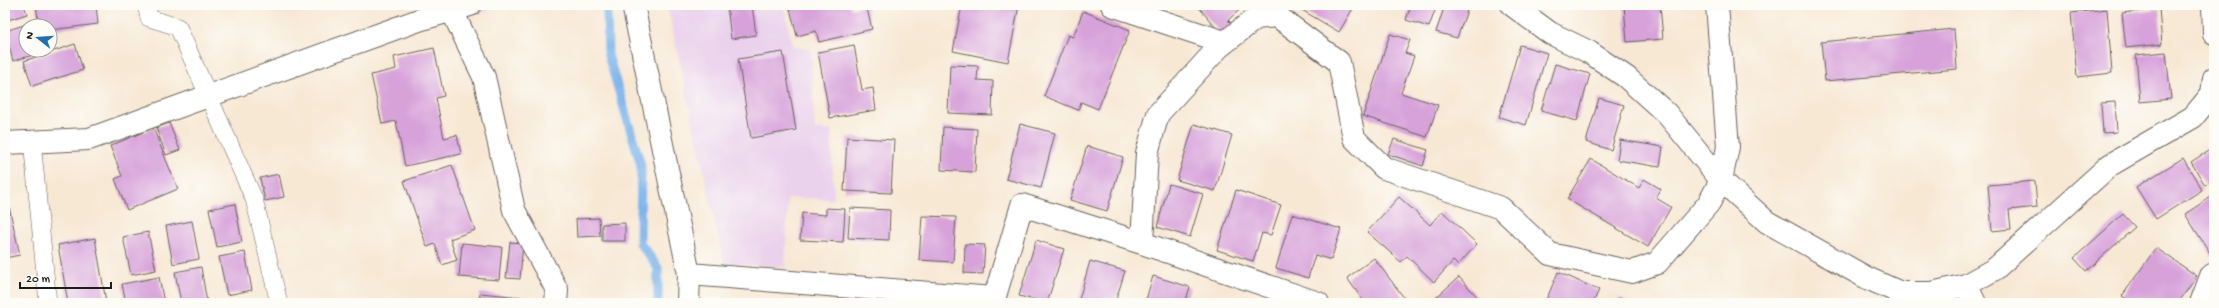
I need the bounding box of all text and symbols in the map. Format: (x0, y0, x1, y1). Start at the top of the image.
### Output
north arrow (18, 18, 58, 58)
text: N (24, 30, 37, 41)
scale bar (20, 264, 111, 290)
text: 20 m (26, 273, 51, 287)

